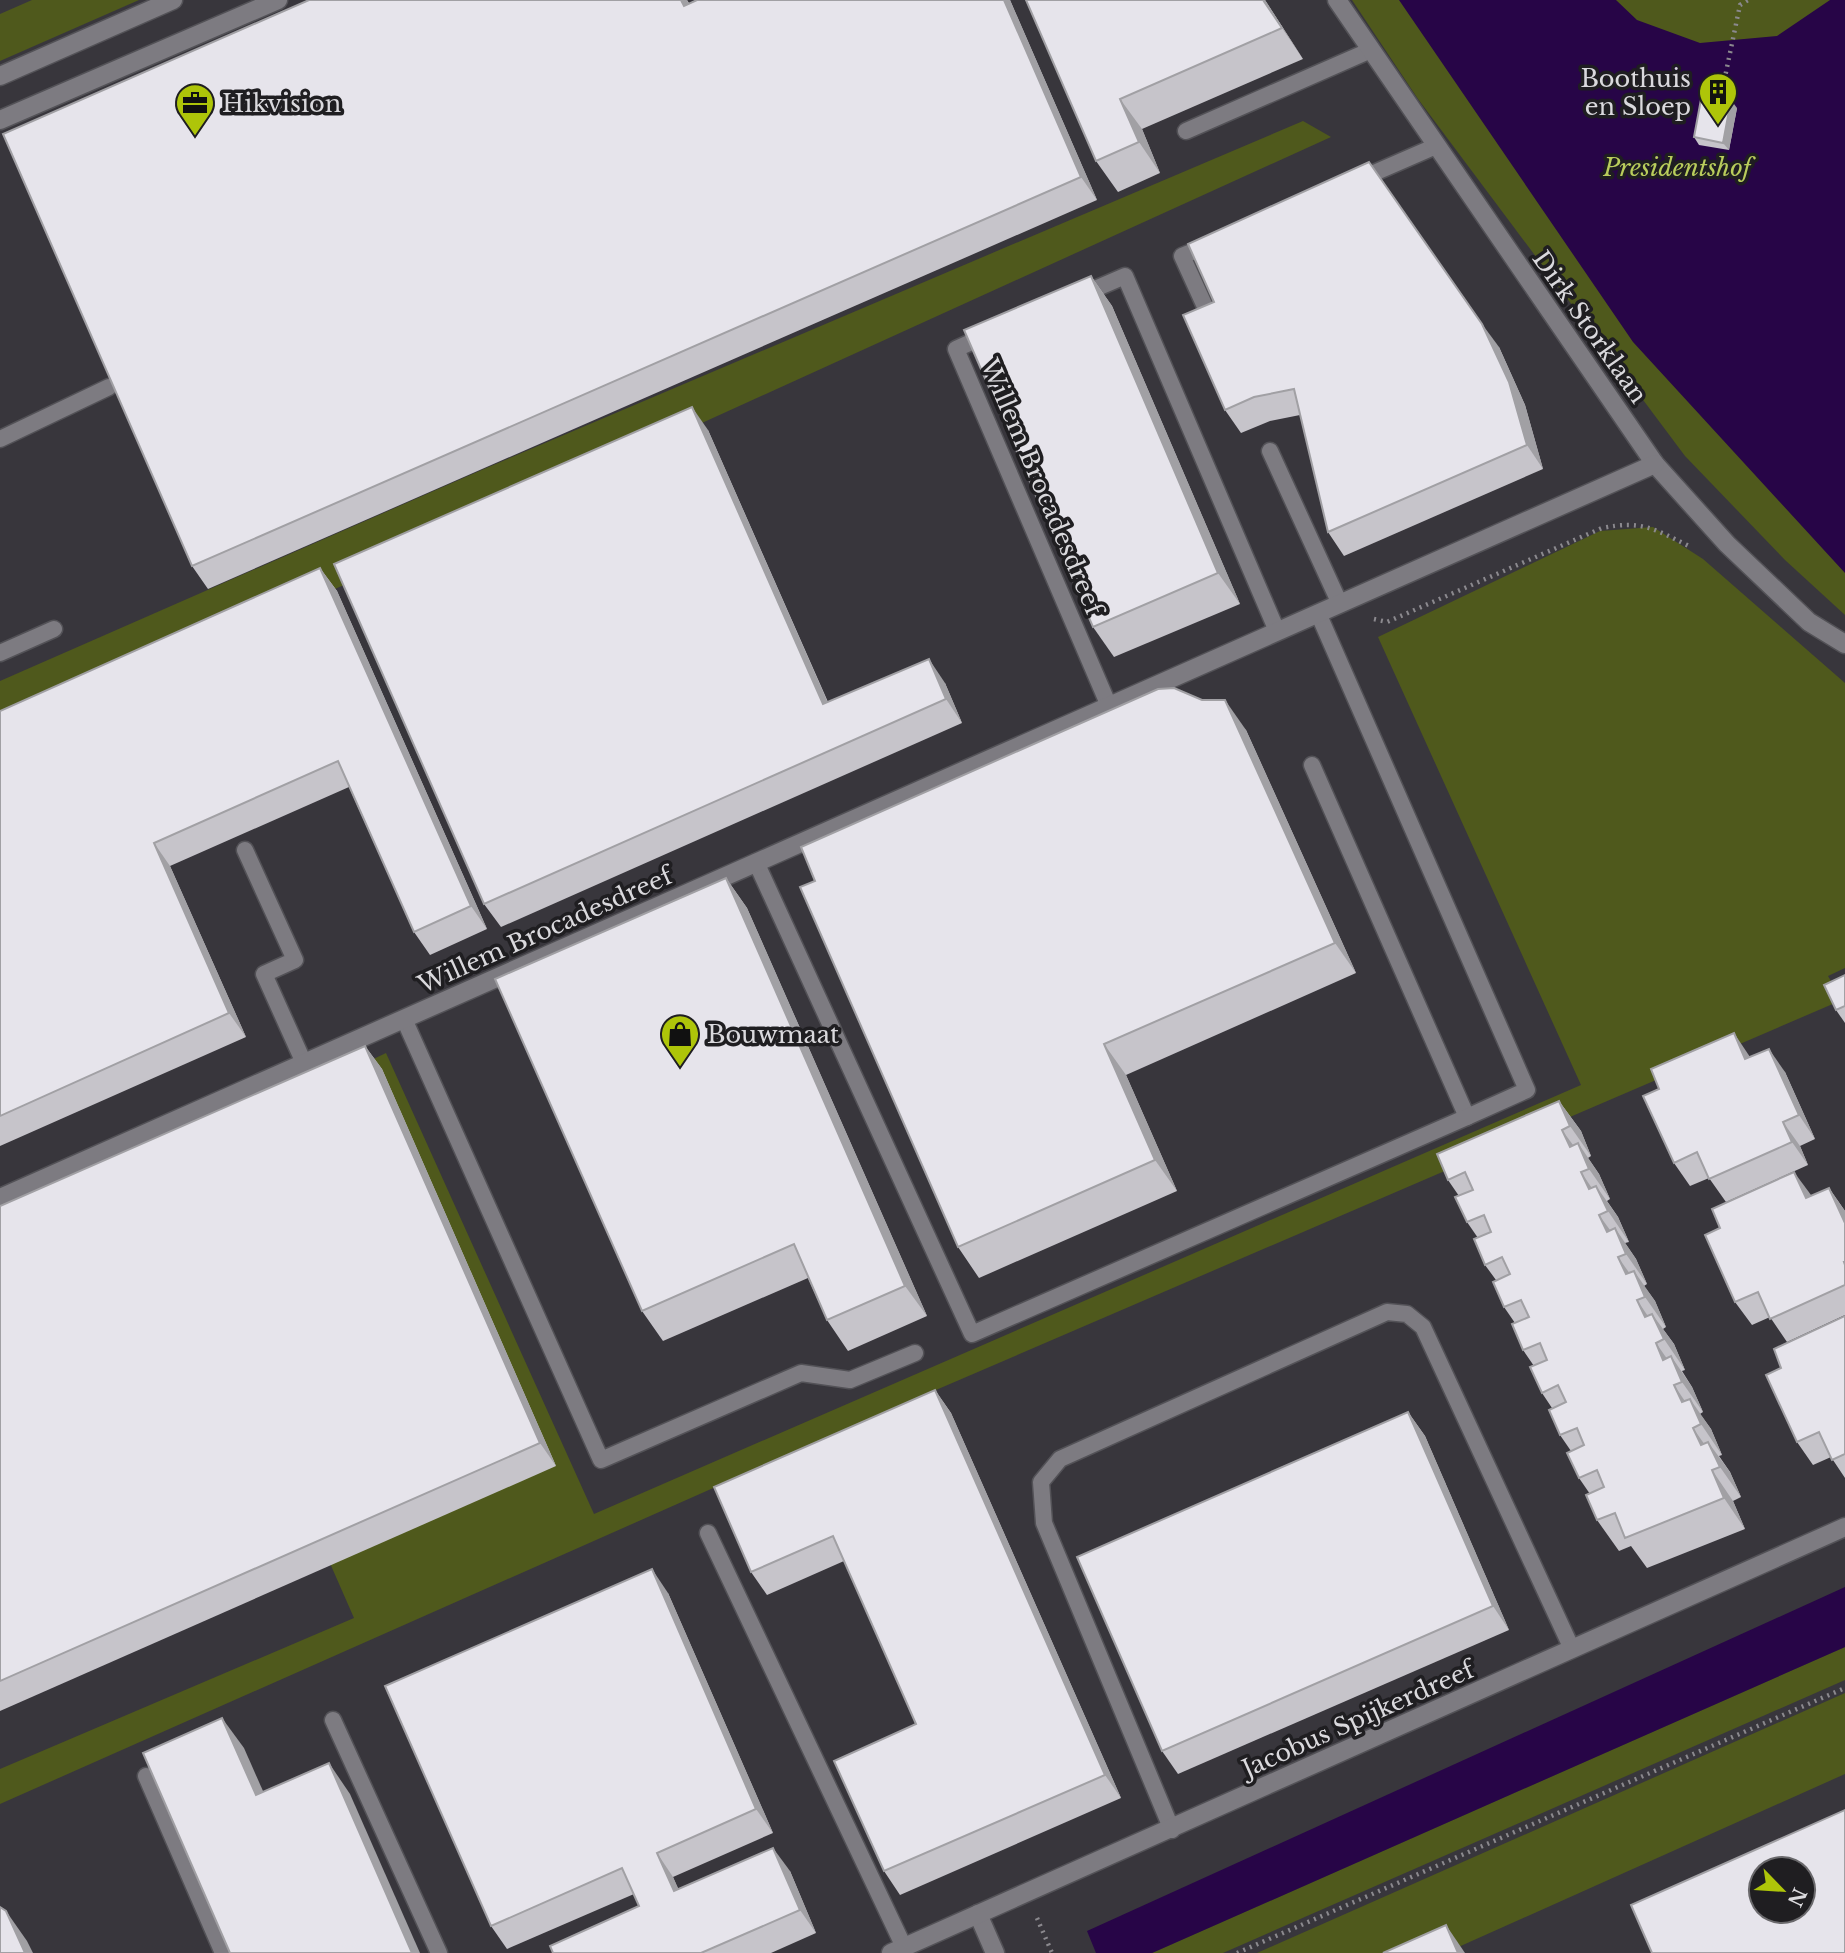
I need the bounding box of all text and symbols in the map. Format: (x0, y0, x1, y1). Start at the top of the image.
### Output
place label: Boothuis en Sloep (1580, 64, 1691, 121)
building icon: Boothuis en Sloep (1697, 71, 1739, 126)
office icon: Hikvision (174, 82, 216, 137)
place label: Hikvision (222, 89, 341, 118)
park label: Presidentshof (1602, 153, 1756, 182)
street label: Dirk Storklaan (1527, 245, 1653, 409)
street label: Willem Brocadesdreef (974, 354, 1110, 622)
street label: Willem Brocadesdreef (412, 860, 679, 1000)
shop icon: Bouwmaat (659, 1013, 701, 1068)
place label: Bouwmaat (707, 1020, 839, 1049)
street label: Jacobus Spijkerdreef (1235, 1653, 1481, 1784)
north arrow (1747, 1855, 1817, 1925)
text: N (1783, 1884, 1811, 1910)

